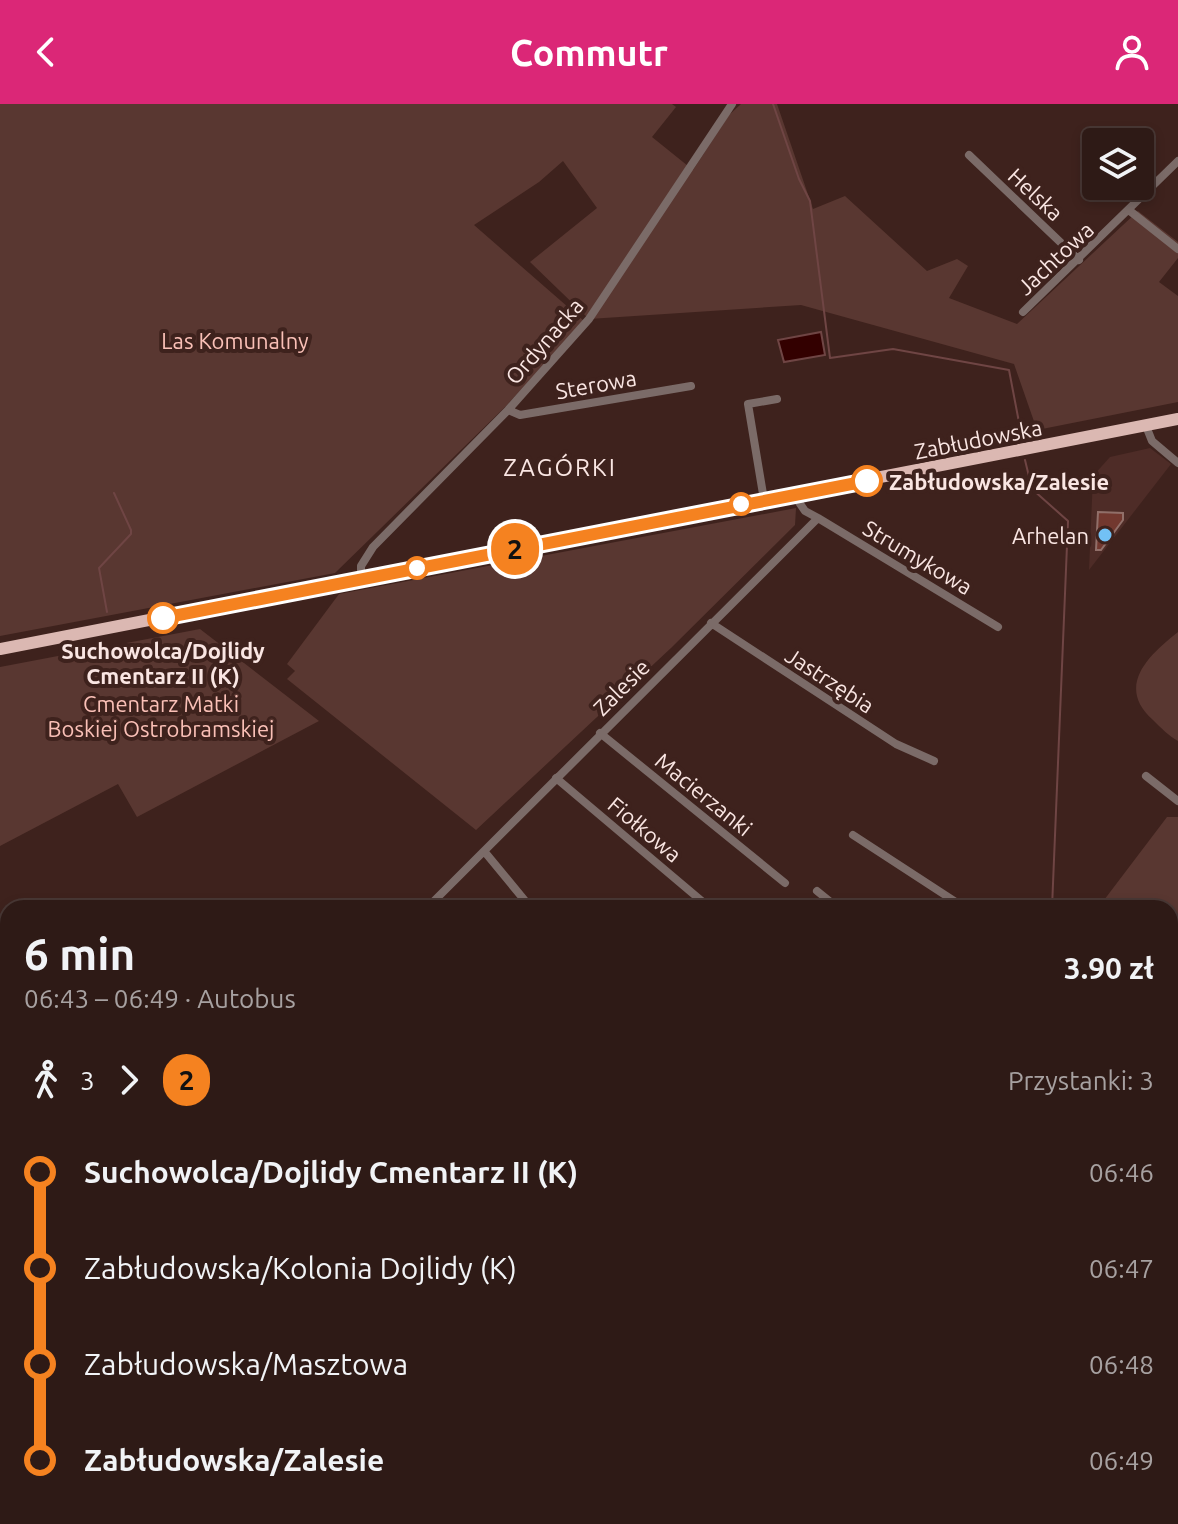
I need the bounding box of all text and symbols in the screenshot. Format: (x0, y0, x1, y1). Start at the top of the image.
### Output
icon: back (24, 30, 68, 74)
icon: person (1110, 30, 1154, 74)
text: Commutr (510, 32, 668, 73)
map controls (1082, 128, 1154, 200)
button: layers (1082, 128, 1154, 200)
street label: Helska (1004, 163, 1068, 225)
street label: Jachtowa (1012, 217, 1098, 299)
street label: Ordynacka (500, 293, 588, 389)
park label: Las Komunalny (161, 328, 309, 353)
street label: Sterowa (554, 365, 638, 403)
street label: Zabłudowska (912, 414, 1044, 464)
district label: ZAGÓRKI (503, 453, 617, 481)
marker: Zabłudowska/Zalesie (852, 466, 882, 496)
place label: Zabłudowska/Zalesie (889, 469, 1109, 494)
unlabelled marker (730, 493, 752, 515)
street label: Strumykowa (859, 515, 977, 599)
line badge: 2 (489, 523, 541, 575)
place label: Arhelan (1012, 523, 1089, 548)
marker: Arhelan (1096, 526, 1114, 544)
text: 2 (507, 533, 523, 564)
unlabelled marker (406, 557, 428, 579)
marker: Suchowolca/Dojlidy Cmentarz II (K) (148, 603, 178, 633)
place label: Suchowolca/Dojlidy Cmentarz II (K) (61, 638, 265, 689)
street label: Jastrzębia (781, 642, 879, 718)
street label: Zalesie (588, 654, 654, 720)
park label: Cmentarz Matki Boskiej Ostrobramskiej (48, 691, 274, 741)
street label: Macierzanki (651, 747, 757, 841)
street label: Fiołkowa (603, 791, 687, 867)
text: 6 min (24, 929, 135, 978)
text: 3.90 zł (1064, 951, 1154, 985)
text: 06:43 – 06:49 · Autobus (24, 984, 296, 1013)
icon: walk (24, 1058, 68, 1102)
icon: forward (107, 1058, 151, 1102)
text: 2 (179, 1064, 194, 1095)
text: 3 (80, 1066, 95, 1095)
text: Przystanki: 3 (1008, 1066, 1154, 1095)
text: Suchowolca/Dojlidy Cmentarz II (K) (84, 1155, 578, 1189)
text: 06:46 (1089, 1158, 1154, 1187)
text: Zabłudowska/Kolonia Dojlidy (K) (84, 1251, 517, 1285)
text: 06:47 (1089, 1254, 1154, 1283)
text: Zabłudowska/Masztowa (84, 1347, 408, 1381)
text: 06:48 (1089, 1350, 1154, 1379)
text: Zabłudowska/Zalesie (84, 1443, 384, 1477)
text: 06:49 (1089, 1446, 1154, 1475)

